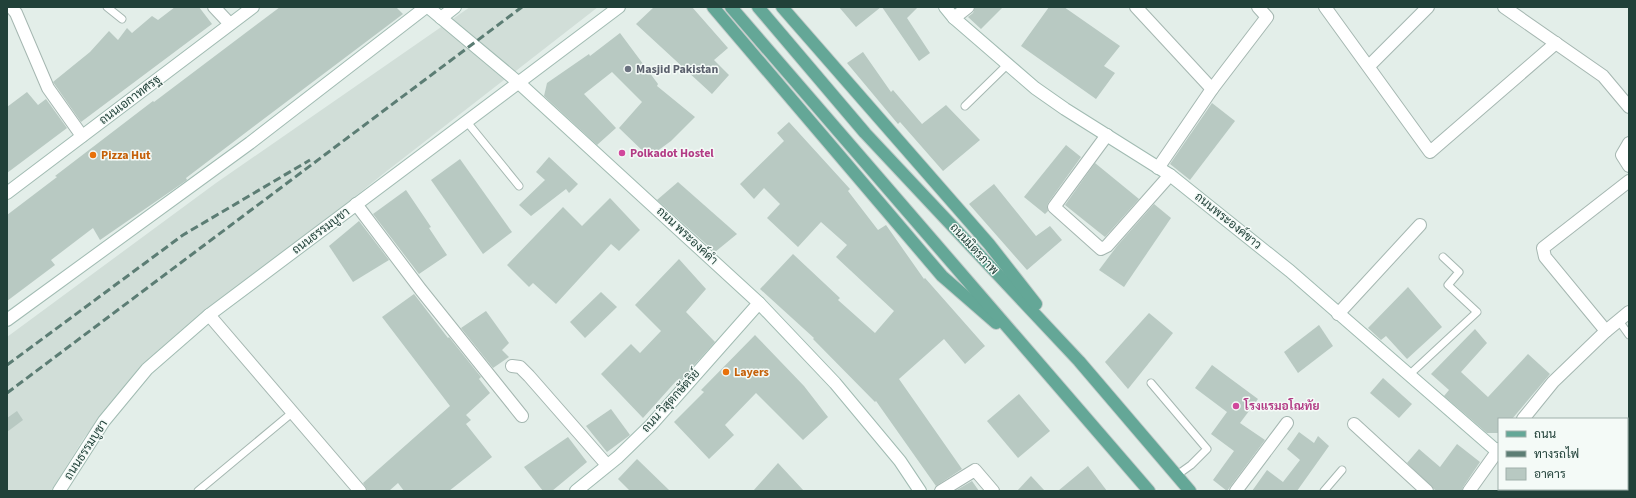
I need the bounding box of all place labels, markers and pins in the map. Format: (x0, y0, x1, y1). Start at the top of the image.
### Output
place label: Masjid Pakistan (636, 61, 718, 78)
marker: Masjid Pakistan (623, 64, 633, 74)
place label: Polkadot Hostel (630, 145, 714, 162)
place label: Pizza Hut (101, 147, 151, 164)
marker: Polkadot Hostel (617, 148, 627, 158)
marker: Pizza Hut (88, 150, 98, 160)
place label: Layers (734, 364, 769, 381)
marker: Layers (721, 367, 731, 377)
place label: โรงแรมอโณทัย (1243, 398, 1320, 415)
marker: โรงแรมอโณทัย (1231, 401, 1241, 411)

